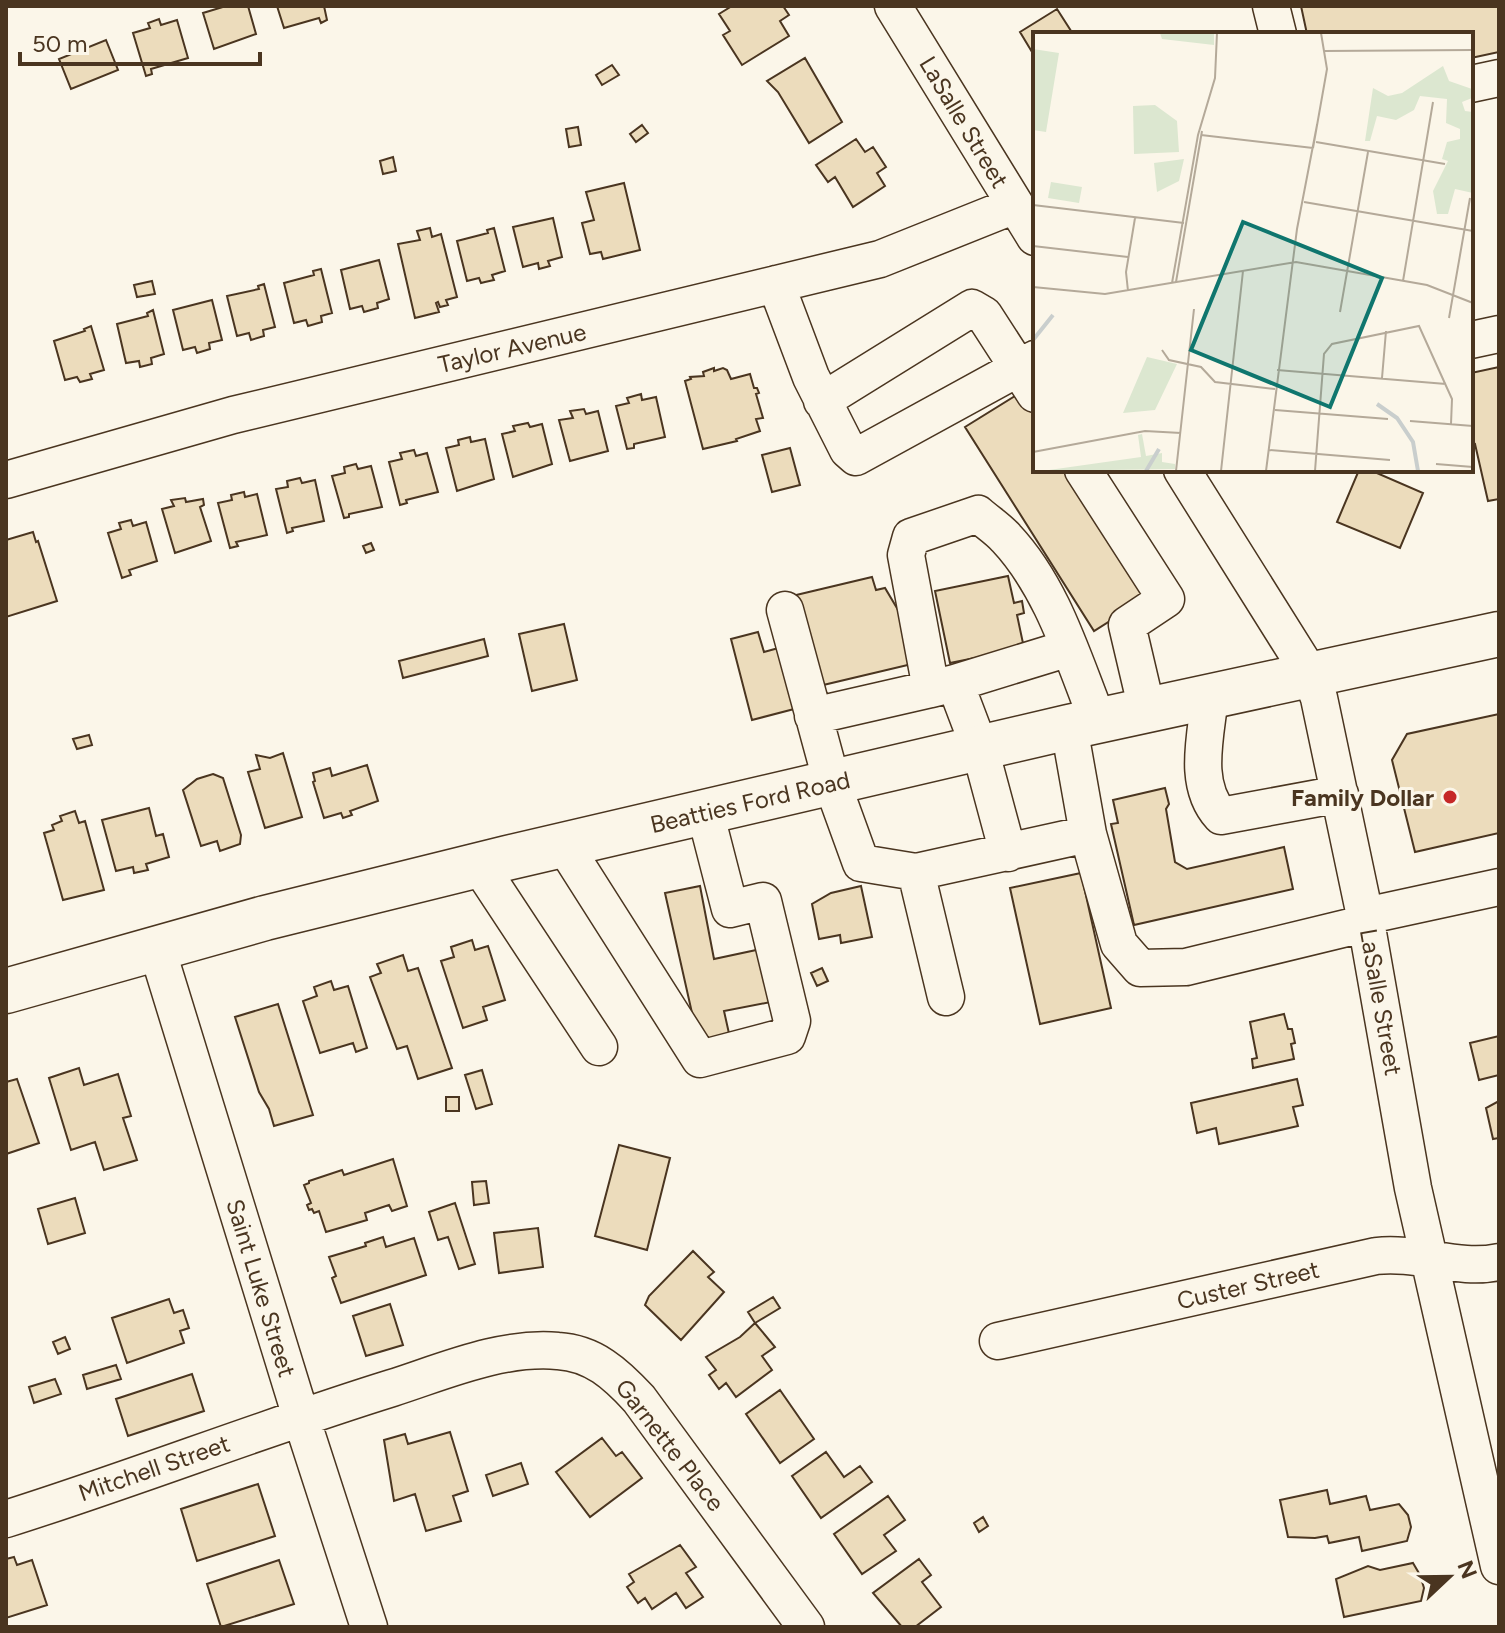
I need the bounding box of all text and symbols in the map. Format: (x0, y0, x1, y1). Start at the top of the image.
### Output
scale bar (20, 16, 260, 66)
text: 50 m (32, 29, 88, 58)
inset map (1033, 32, 1473, 472)
street label: LaSalle Street (913, 51, 1015, 193)
street label: Taylor Avenue (435, 317, 589, 379)
street label: Beatties Ford Road (647, 765, 853, 839)
place label: Family Dollar (1291, 783, 1434, 812)
marker: Family Dollar (1441, 788, 1459, 806)
street label: LaSalle Street (1354, 926, 1408, 1078)
street label: Saint Luke Street (220, 1196, 302, 1380)
street label: Custer Street (1174, 1255, 1322, 1315)
street label: Garnette Place (609, 1373, 731, 1517)
street label: Mitchell Street (75, 1429, 233, 1507)
north arrow (1409, 1537, 1489, 1617)
text: N (1451, 1557, 1483, 1583)

